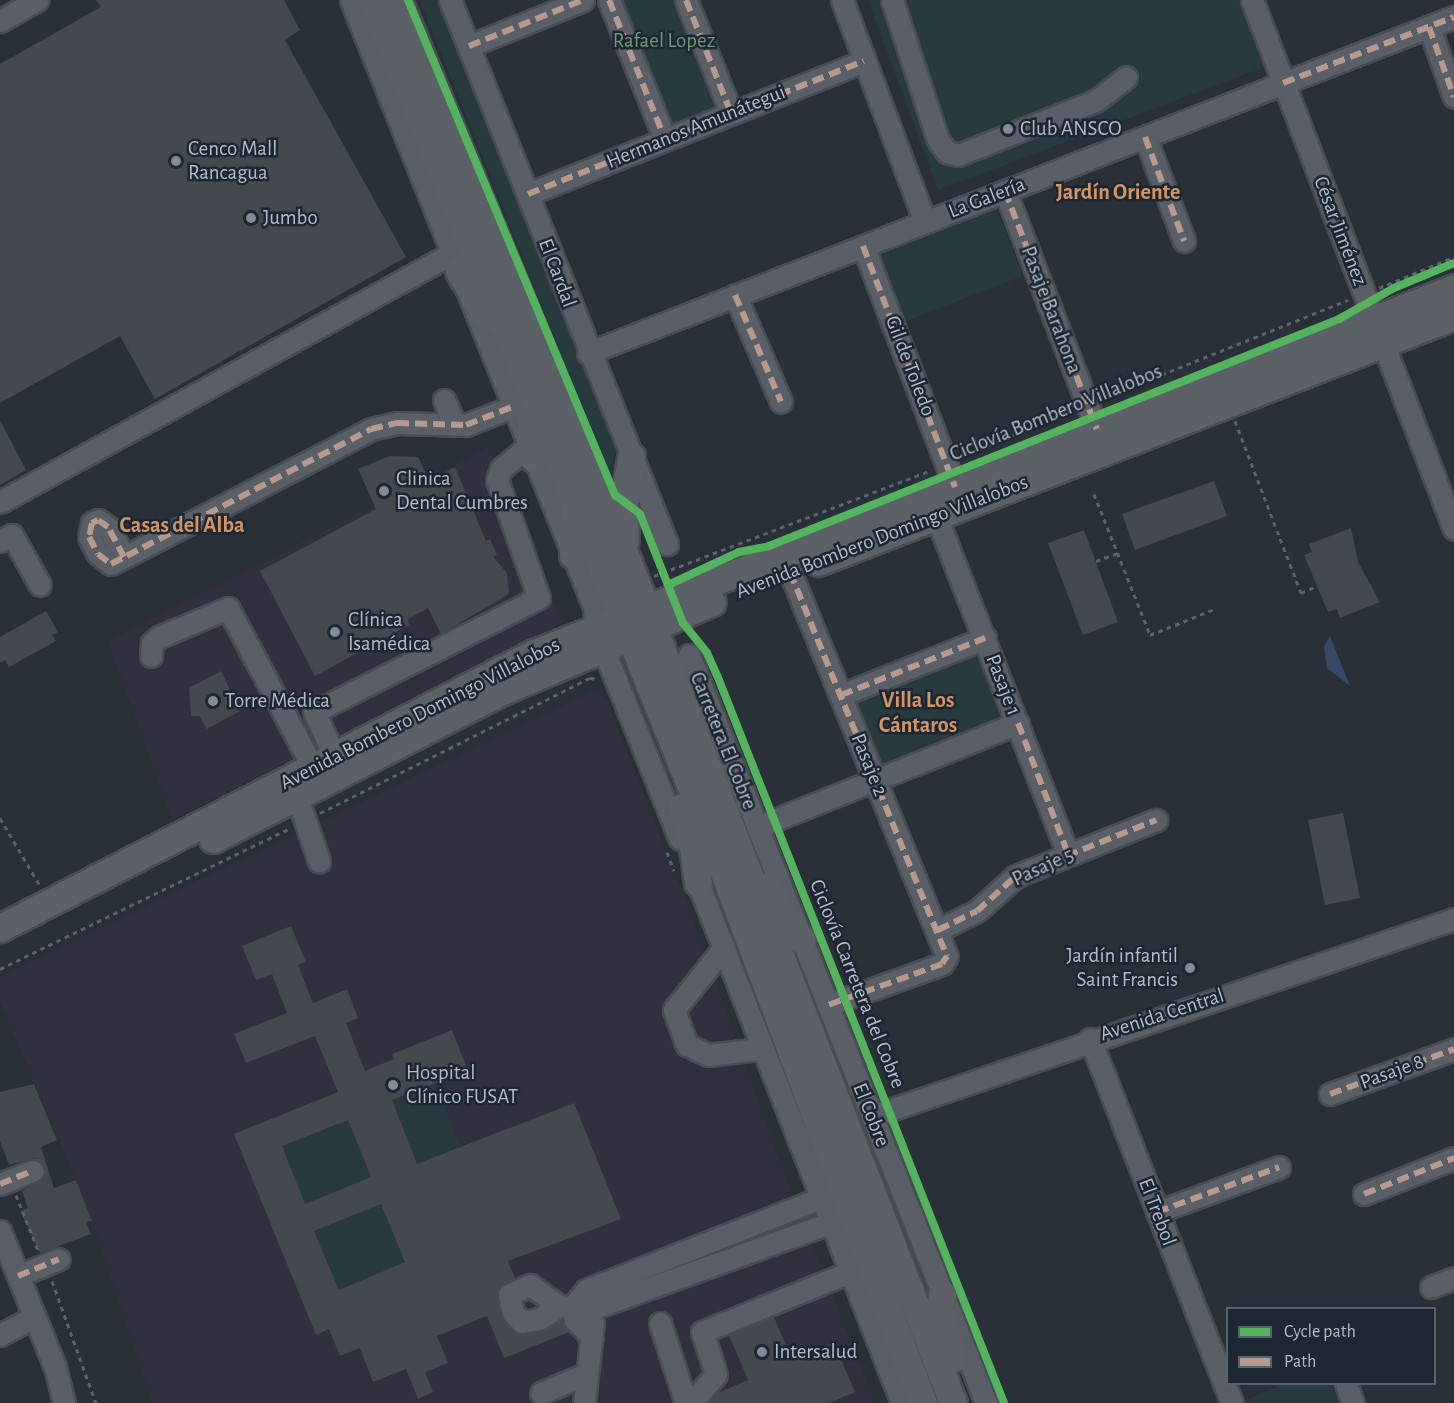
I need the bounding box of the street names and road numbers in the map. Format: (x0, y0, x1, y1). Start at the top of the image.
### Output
street label: Hermanos Amunátegui (603, 80, 789, 174)
street label: La Galería (945, 172, 1029, 224)
street label: César Jiménez (1308, 173, 1372, 289)
street label: El Cardal (532, 235, 582, 311)
street label: Pasaje Barahona (1015, 243, 1087, 377)
street label: Gil de Toledo (879, 312, 941, 420)
street label: Ciclovía Bombero Villalobos (946, 359, 1166, 467)
street label: Avenida Bombero Domingo Villalobos (732, 470, 1032, 604)
street label: Avenida Bombero Domingo Villalobos (276, 632, 564, 796)
street label: Pasaje 1 (980, 651, 1026, 719)
street label: Carretera El Cobre (684, 669, 762, 813)
street label: Pasaje 2 (845, 730, 893, 800)
street label: Pasaje 5 (1008, 842, 1078, 892)
street label: Ciclovía Carretera del Cobre (804, 876, 910, 1092)
street label: Avenida Central (1097, 983, 1227, 1047)
street label: Pasaje 8 (1357, 1049, 1427, 1095)
street label: El Cobre (847, 1079, 895, 1151)
street label: El Trebol (1133, 1175, 1181, 1249)

